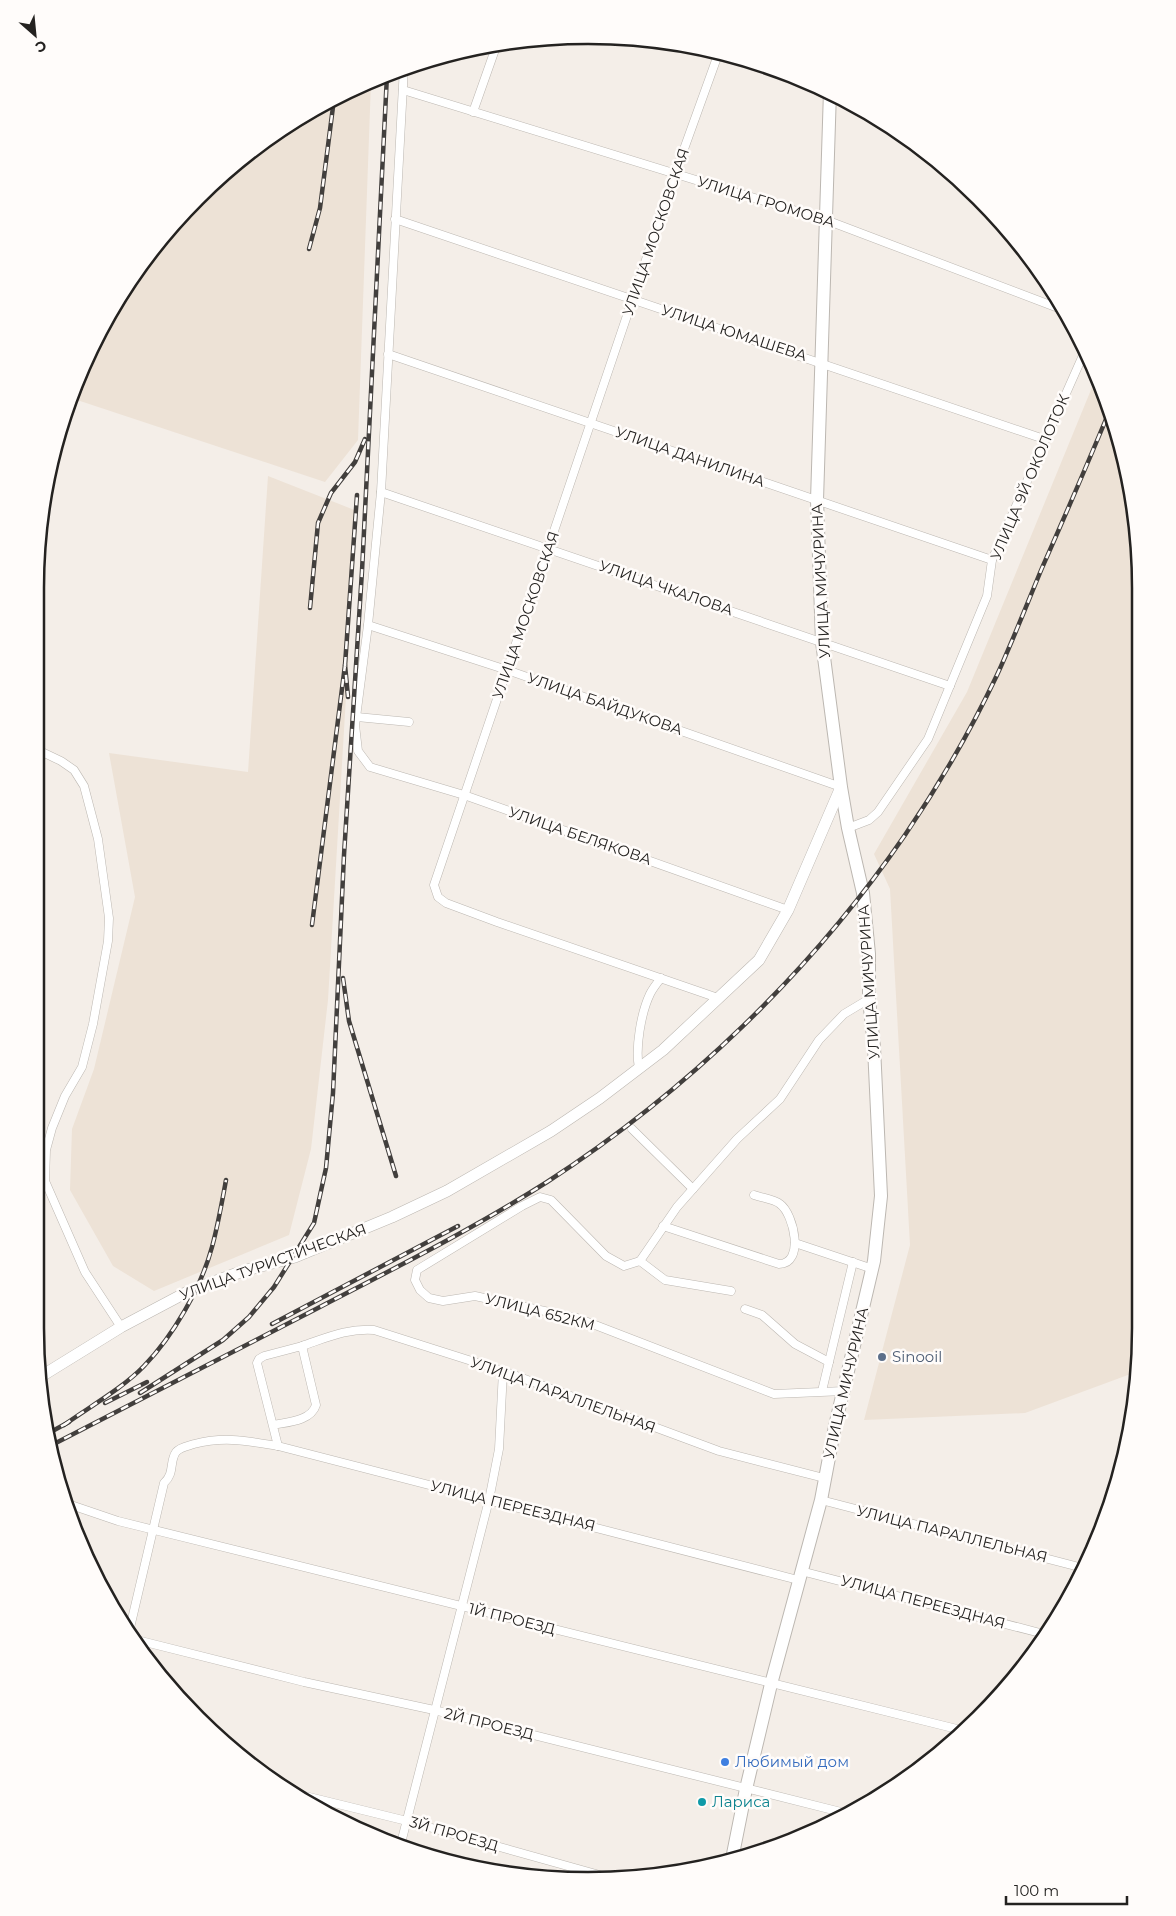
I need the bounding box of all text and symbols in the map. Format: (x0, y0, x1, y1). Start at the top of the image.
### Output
north arrow (10, 10, 60, 60)
text: С (32, 36, 50, 57)
street label: УЛИЦА МОСКОВСКАЯ (618, 146, 693, 318)
street label: УЛИЦА ГРОМОВА (695, 172, 837, 232)
street label: УЛИЦА ЮМАШЕВА (659, 300, 809, 365)
street label: УЛИЦА 9Й ОКОЛОТОК (986, 390, 1073, 563)
street label: УЛИЦА ДАНИЛИНА (613, 422, 767, 491)
street label: УЛИЦА МИЧУРИНА (807, 503, 834, 659)
street label: УЛИЦА МОСКОВСКАЯ (488, 529, 563, 701)
street label: УЛИЦА ЧКАЛОВА (597, 556, 736, 619)
street label: УЛИЦА БАЙДУКОВА (525, 668, 685, 739)
street label: УЛИЦА БЕЛЯКОВА (506, 802, 654, 869)
street label: УЛИЦА МИЧУРИНА (854, 904, 883, 1060)
street label: УЛИЦА ТУРИСТИЧЕСКАЯ (177, 1219, 369, 1304)
street label: УЛИЦА 652КМ (483, 1289, 597, 1334)
street label: УЛИЦА МИЧУРИНА (819, 1305, 872, 1461)
place label: Sinooil (892, 1347, 942, 1366)
marker: Sinooil (876, 1351, 888, 1363)
street label: УЛИЦА ПАРАЛЛЕЛЬНАЯ (468, 1352, 658, 1437)
street label: УЛИЦА ПЕРЕЕЗДНАЯ (429, 1476, 598, 1535)
street label: УЛИЦА ПАРАЛЛЕЛЬНАЯ (855, 1501, 1049, 1566)
street label: УЛИЦА ПЕРЕЕЗДНАЯ (839, 1570, 1007, 1633)
street label: 1Й ПРОЕЗД (467, 1599, 558, 1638)
street label: 2Й ПРОЕЗД (442, 1703, 536, 1744)
place label: Любимый дом (735, 1752, 849, 1771)
marker: Любимый дом (719, 1756, 731, 1768)
place label: Лариса (712, 1792, 770, 1811)
marker: Лариса (696, 1796, 708, 1808)
street label: 3Й ПРОЕЗД (407, 1812, 501, 1855)
scale bar (1006, 1874, 1127, 1906)
text: 100 m (1014, 1881, 1059, 1900)

